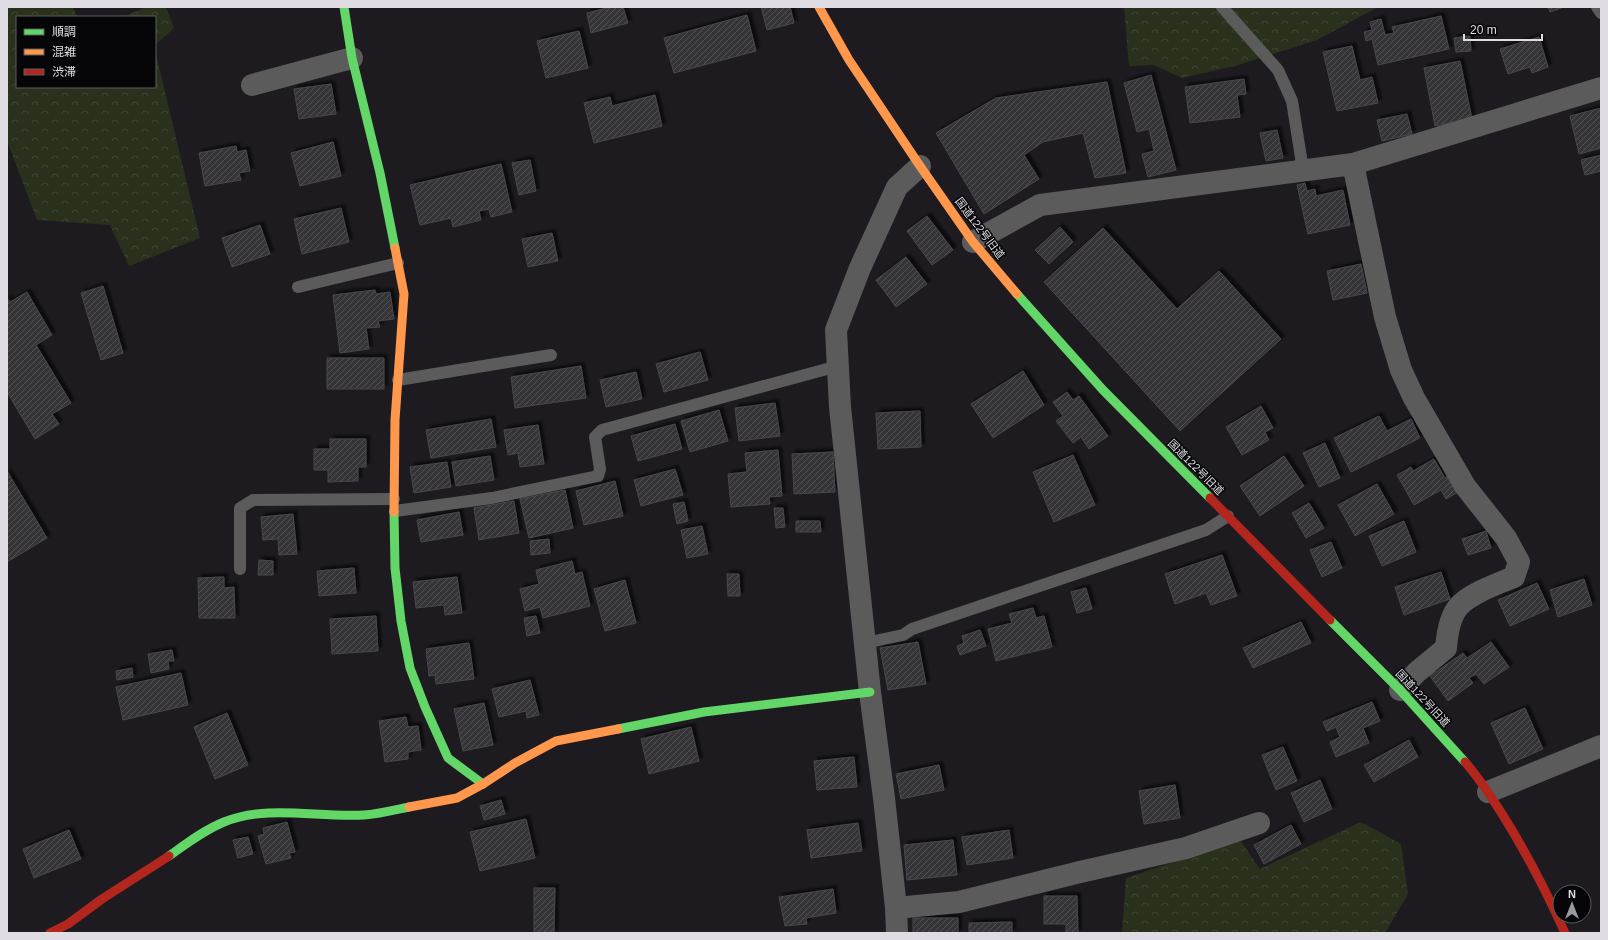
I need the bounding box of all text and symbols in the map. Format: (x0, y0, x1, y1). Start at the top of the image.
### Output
legend (16, 16, 156, 88)
scale bar (1464, 16, 1542, 42)
text: 20 m (1470, 23, 1497, 37)
text: 順調 (52, 25, 76, 39)
text: 混雑 (52, 45, 76, 59)
text: 渋滞 (52, 65, 76, 79)
street label: 国道122号旧道 (953, 195, 1007, 261)
street label: 国道122号旧道 (1166, 437, 1226, 497)
street label: 国道122号旧道 (1394, 667, 1452, 729)
north arrow (1552, 884, 1592, 924)
text: N (1568, 888, 1576, 900)

